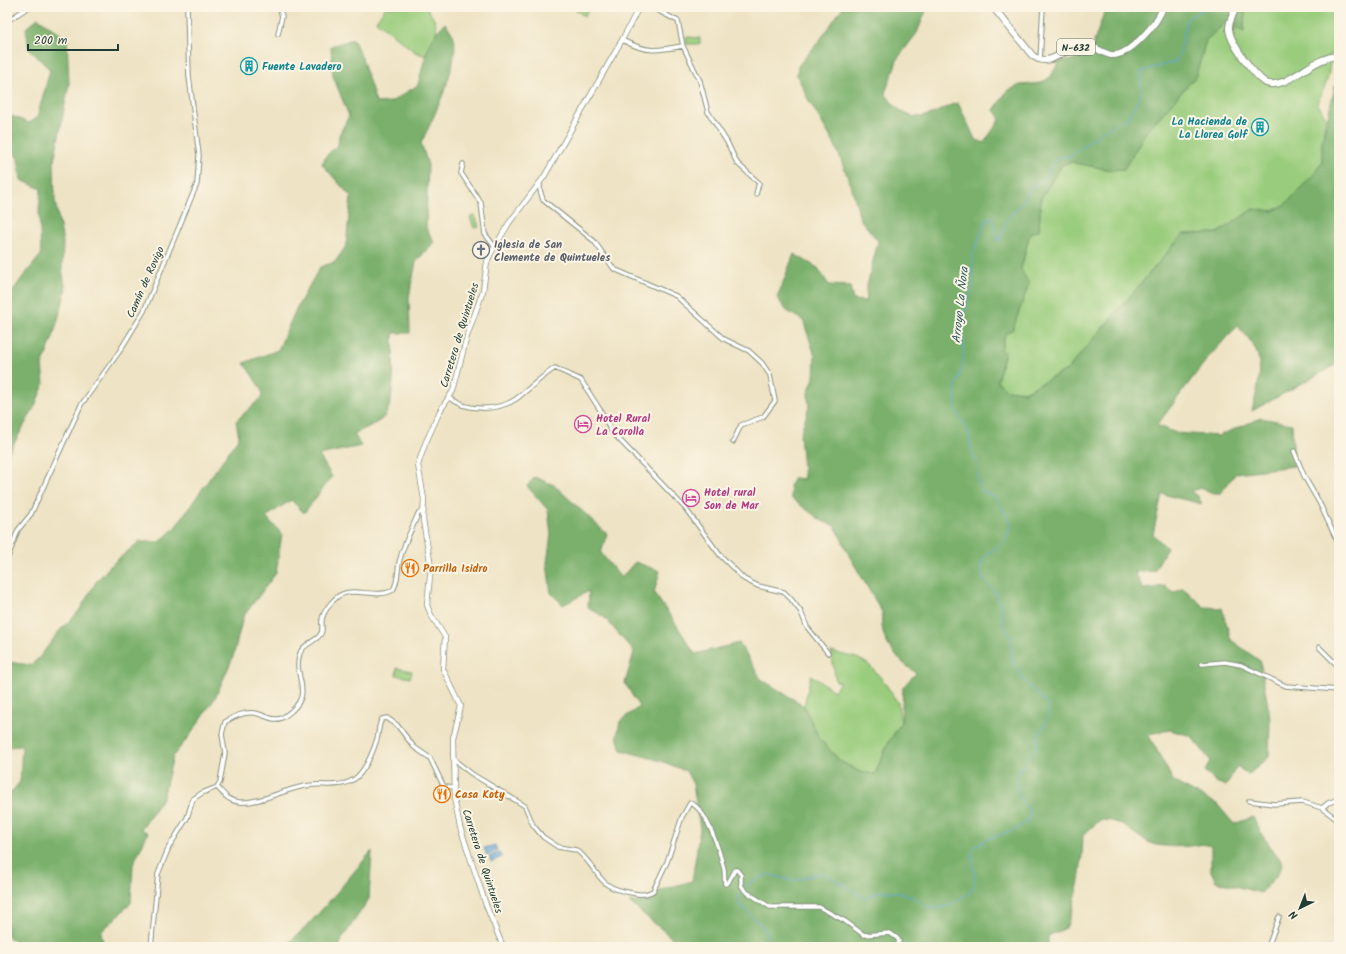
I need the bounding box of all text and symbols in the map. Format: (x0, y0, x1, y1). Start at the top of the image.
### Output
scale bar (28, 26, 118, 52)
text: 200 m (34, 31, 68, 50)
road number: N-632 (1057, 39, 1095, 55)
building icon: Fuente Lavadero (239, 56, 259, 76)
place label: Fuente Lavadero (262, 58, 342, 76)
place label: La Hacienda de La Llorea Golf (1172, 113, 1248, 144)
building icon: La Hacienda de La Llorea Golf (1250, 117, 1270, 137)
place label: Iglesia de San Clemente de Quintueles (494, 236, 611, 267)
church icon: Iglesia de San Clemente de Quintueles (471, 240, 491, 260)
street label: Camín de Rovigo (122, 244, 170, 321)
water label: Arroyo La Ñora (947, 265, 974, 344)
street label: Carretera de Quintueles (435, 280, 485, 390)
place label: Hotel Rural La Corolla (596, 410, 650, 441)
hotel icon: Hotel Rural La Corolla (573, 414, 593, 434)
place label: Hotel rural Son de Mar (704, 484, 760, 515)
hotel icon: Hotel rural Son de Mar (681, 488, 701, 508)
restaurant icon: Parrilla Isidro (400, 558, 420, 578)
place label: Parrilla Isidro (423, 560, 488, 578)
restaurant icon: Casa Koty (432, 784, 452, 804)
place label: Casa Koty (455, 786, 505, 804)
street label: Carretera de Quintueles (457, 807, 508, 916)
north arrow (1280, 888, 1320, 928)
text: N (1285, 906, 1303, 924)

